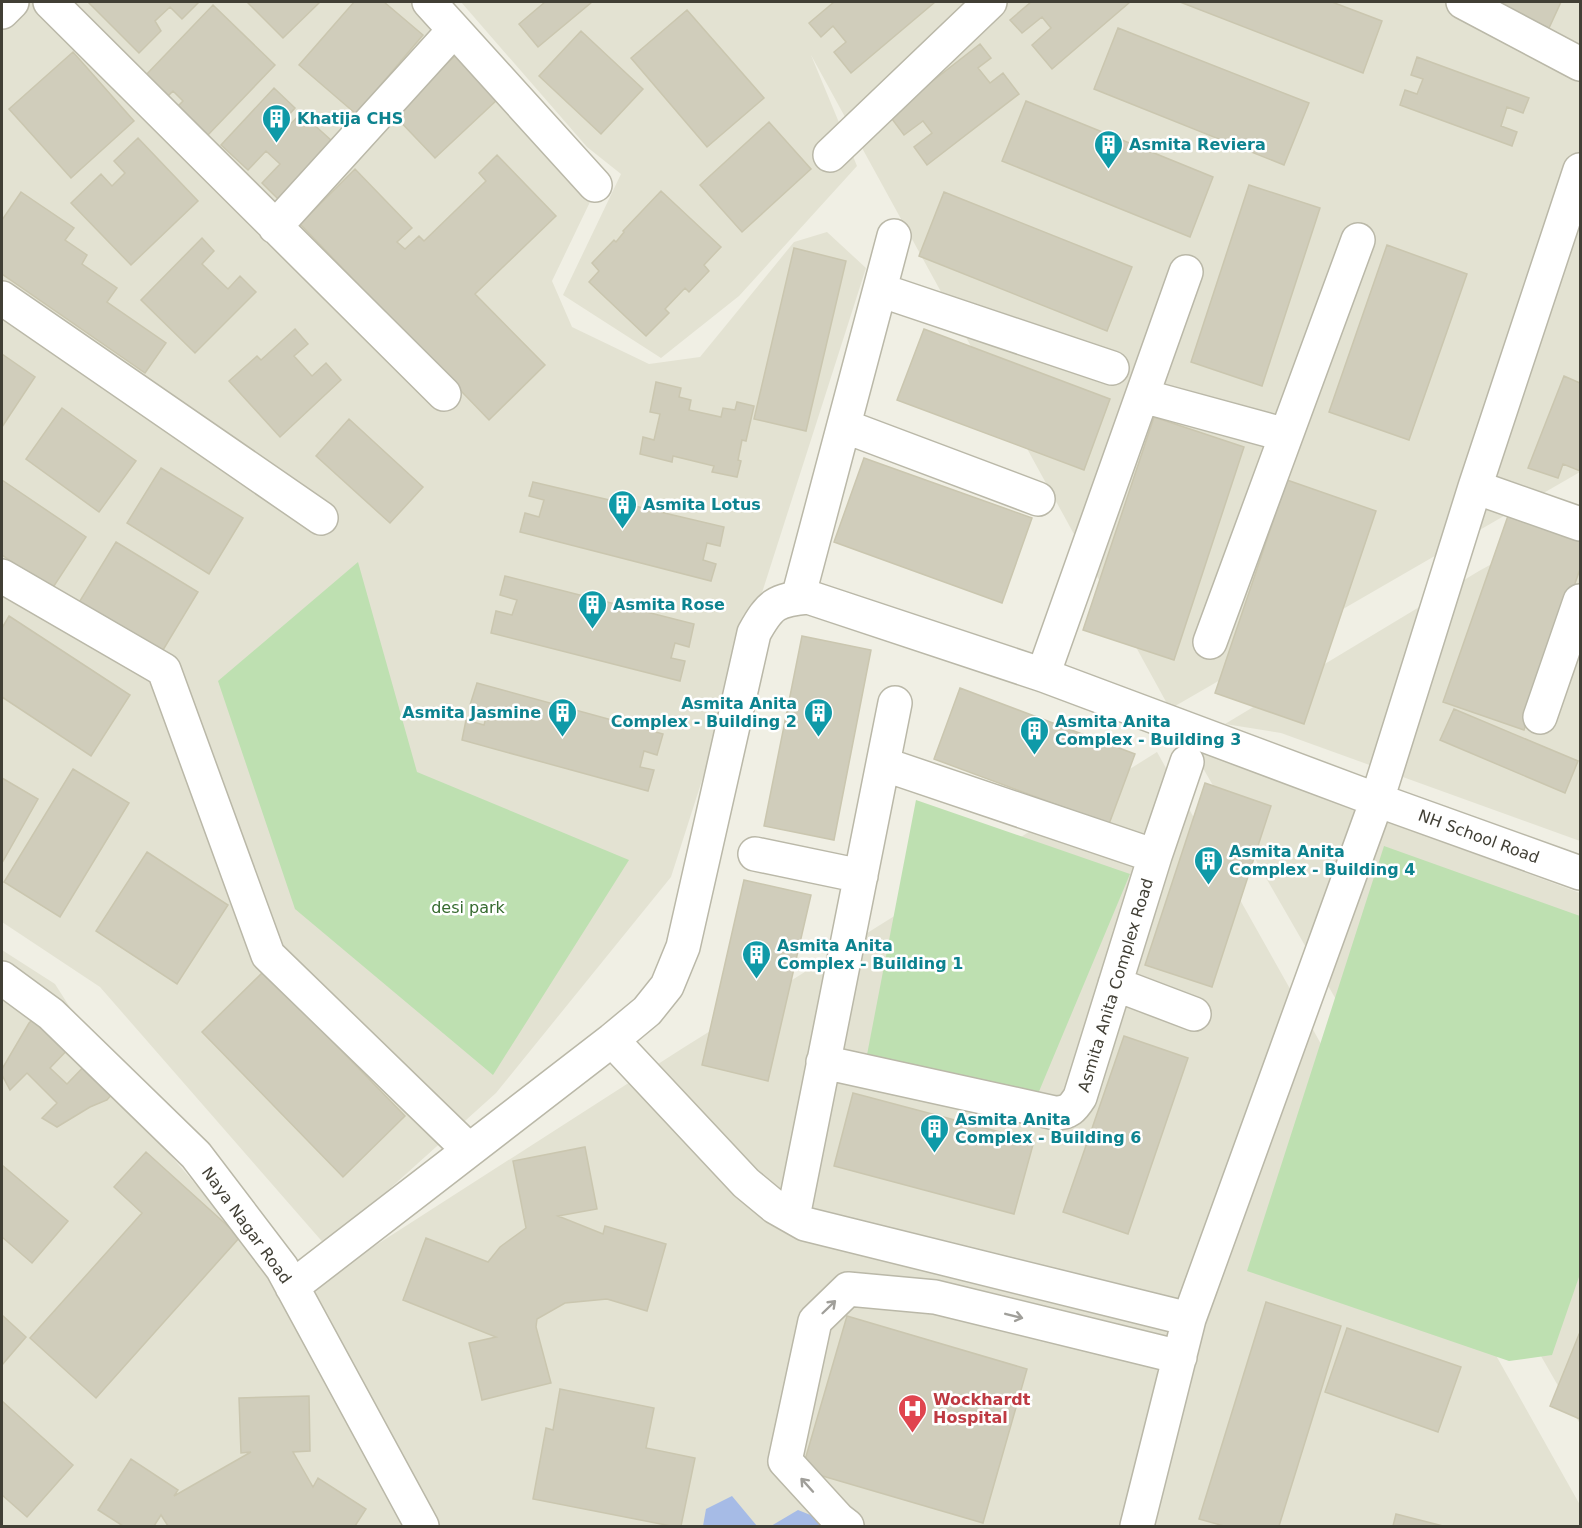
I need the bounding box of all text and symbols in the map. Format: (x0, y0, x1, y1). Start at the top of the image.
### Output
building icon: Khatija CHS (260, 102, 292, 144)
place label: Khatija CHS (297, 109, 403, 128)
building icon: Asmita Reviera (1092, 128, 1124, 170)
place label: Asmita Reviera (1129, 135, 1266, 154)
building icon: Asmita Lotus (606, 488, 638, 530)
place label: Asmita Lotus (643, 495, 761, 514)
building icon: Asmita Rose (576, 588, 608, 630)
place label: Asmita Rose (613, 595, 725, 614)
place label: Asmita Anita Complex - Building 2 (611, 694, 797, 731)
building icon: Asmita Jasmine (546, 696, 578, 738)
building icon: Asmita Anita Complex - Building 2 (802, 696, 834, 738)
place label: Asmita Jasmine (402, 703, 541, 722)
place label: Asmita Anita Complex - Building 3 (1055, 712, 1241, 749)
building icon: Asmita Anita Complex - Building 3 (1018, 714, 1050, 756)
street label: NH School Road (1416, 806, 1542, 867)
place label: Asmita Anita Complex - Building 4 (1229, 842, 1415, 879)
building icon: Asmita Anita Complex - Building 4 (1192, 844, 1224, 886)
street label: Asmita Anita Complex Road (1074, 876, 1157, 1094)
park label: desi park (431, 898, 506, 917)
place label: Asmita Anita Complex - Building 1 (777, 936, 963, 973)
building icon: Asmita Anita Complex - Building 1 (740, 938, 772, 980)
place label: Asmita Anita Complex - Building 6 (955, 1110, 1141, 1147)
building icon: Asmita Anita Complex - Building 6 (918, 1112, 950, 1154)
street label: Naya Nagar Road (198, 1163, 295, 1287)
one-way arrow (821, 1300, 836, 1314)
one-way arrow (1004, 1311, 1023, 1322)
place label: Wockhardt Hospital (933, 1390, 1031, 1427)
hospital icon: Wockhardt Hospital (896, 1392, 928, 1434)
one-way arrow (799, 1477, 814, 1492)

